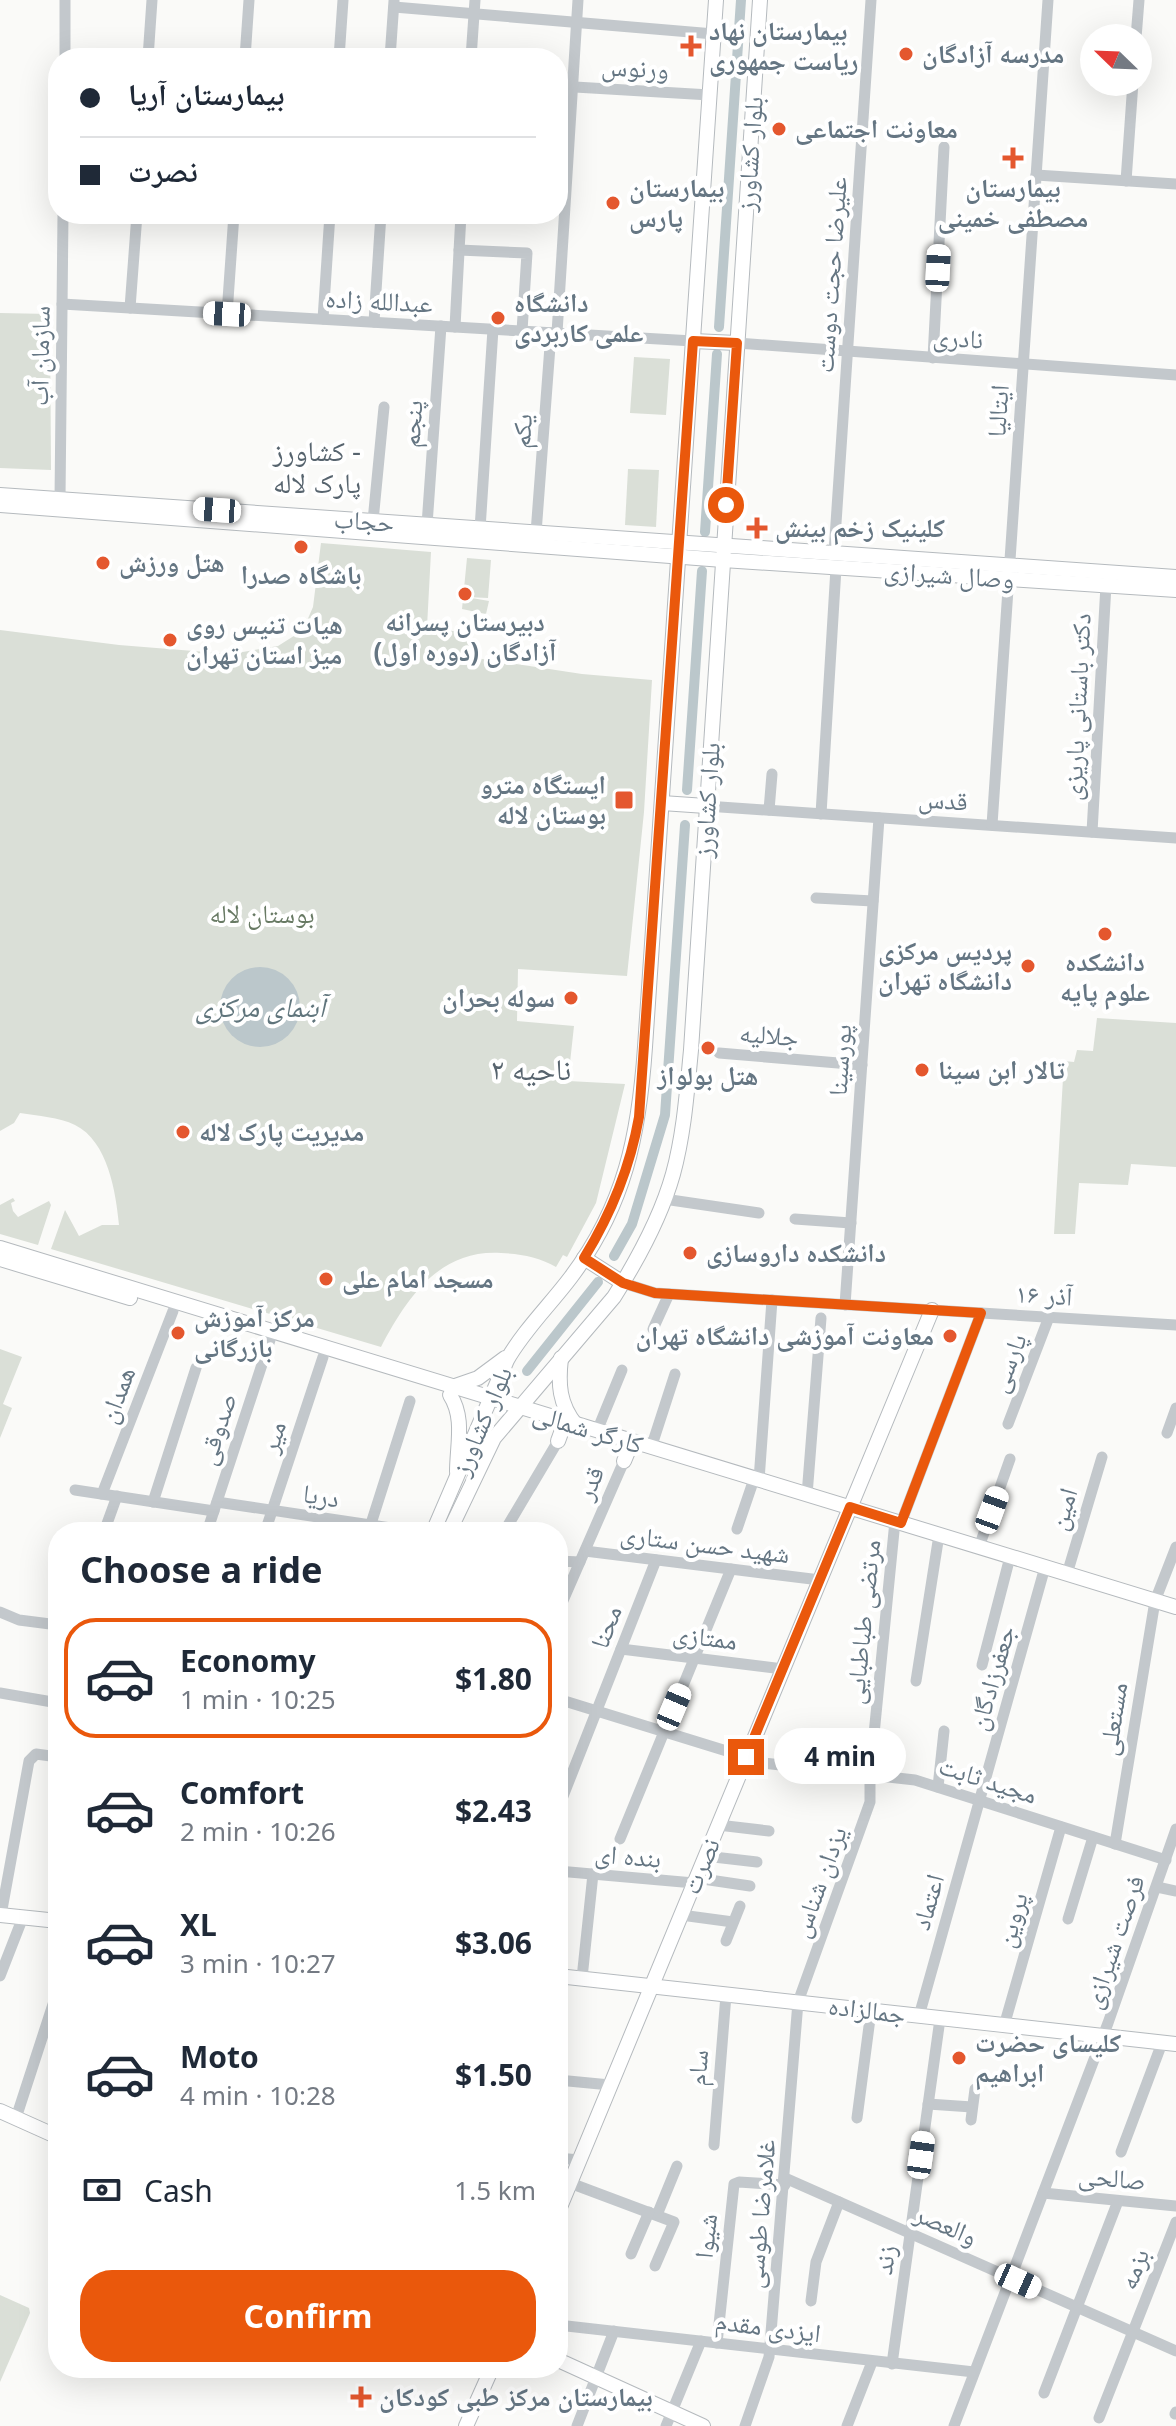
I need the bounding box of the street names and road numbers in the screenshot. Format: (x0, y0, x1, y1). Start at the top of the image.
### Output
street label: ورنوس (600, 47, 670, 87)
street label: بلوار کشاورز (727, 95, 771, 214)
street label: علیرضا حجت دوست (805, 176, 855, 374)
street label: عبدالله زاده (325, 279, 434, 321)
street label: سازمان آب (20, 305, 58, 406)
street label: نادری (932, 317, 985, 357)
street label: ایتالیا (977, 383, 1017, 438)
street label: پنجم (391, 399, 431, 449)
street label: یکم (502, 412, 540, 449)
street label: حجاب (333, 500, 396, 540)
street label: وصال شیرازی (883, 551, 1016, 597)
street label: دکتر باستانی پاریزی (1053, 612, 1099, 802)
street label: بلوار کشاورز (684, 741, 728, 860)
street label: قدس (917, 779, 969, 819)
street label: جلالیه (738, 1013, 800, 1055)
street label: پورسینا (819, 1023, 859, 1097)
street label: ۱۶ آذر (1015, 1275, 1075, 1314)
street label: پارسی (979, 1328, 1035, 1397)
street label: بلوار کشاورز (442, 1360, 520, 1482)
street label: همدان (89, 1361, 143, 1428)
street label: صدوقی (188, 1388, 245, 1469)
street label: کارگر شمالی (529, 1394, 648, 1462)
street label: میر (250, 1416, 294, 1458)
street label: قدر (565, 1460, 612, 1506)
street label: دریا (300, 1474, 342, 1516)
street label: امین (1039, 1483, 1085, 1534)
street label: شهید حسن ستاری (618, 1515, 792, 1571)
street label: مرتضی طباطبایی (835, 1538, 889, 1706)
street label: محنا (580, 1600, 630, 1653)
street label: ممتازی (671, 1614, 739, 1658)
street label: جعفرزادگان (959, 1621, 1023, 1734)
street label: مستعلی (1088, 1680, 1136, 1758)
street label: مجید ثابت (934, 1746, 1042, 1812)
street label: یزدان شناس (781, 1821, 855, 1942)
street label: نصرت (672, 1832, 728, 1899)
street label: بنده ای (593, 1834, 663, 1876)
street label: اعتماد (902, 1869, 952, 1934)
street label: فرصت شیرازی (1073, 1870, 1153, 2013)
street label: پروین (986, 1888, 1036, 1951)
street label: جمالزاده (826, 1986, 908, 2032)
street label: سام (678, 2049, 717, 2087)
street label: غلامرضا طوسی (735, 2138, 783, 2290)
street label: صالحی (1077, 2156, 1147, 2198)
street label: والعصر (908, 2194, 984, 2254)
street label: شیوا (685, 2212, 725, 2260)
street label: زند (864, 2243, 904, 2277)
street label: بزمه (1109, 2243, 1157, 2294)
street label: ایزدی مقدم (713, 2302, 823, 2351)

